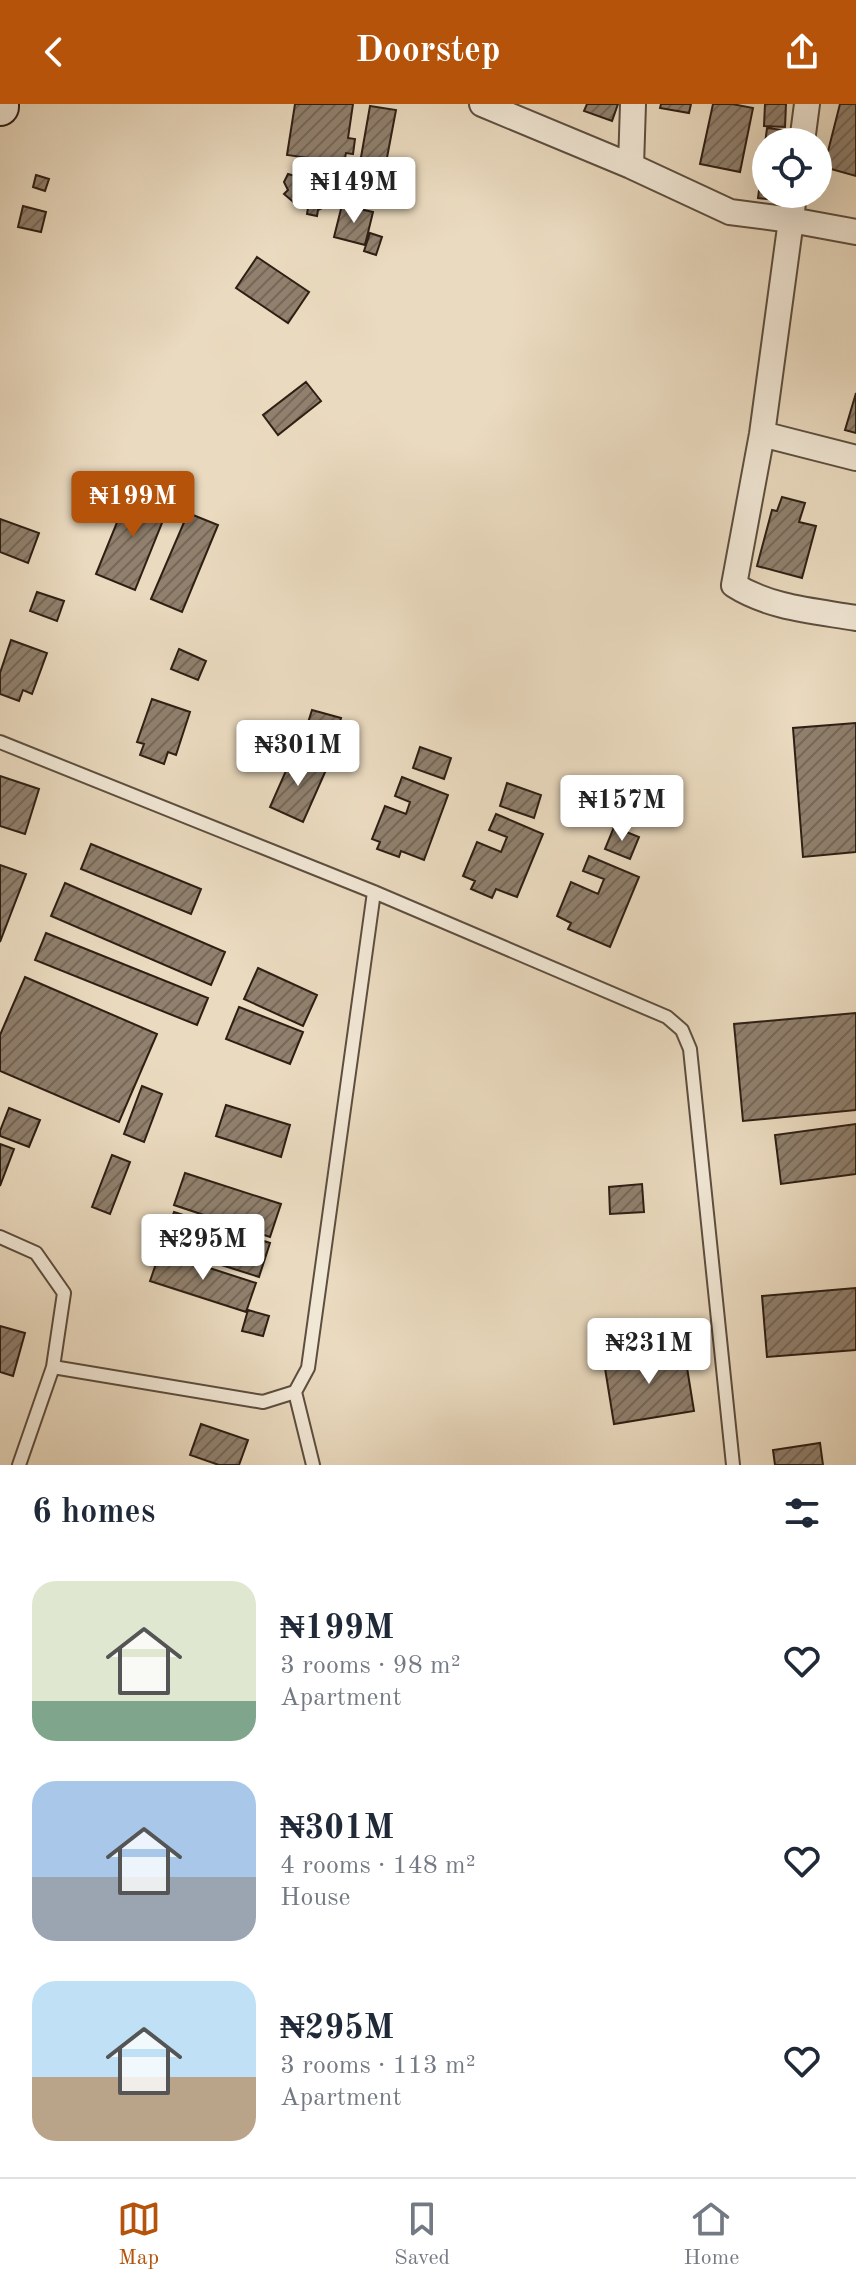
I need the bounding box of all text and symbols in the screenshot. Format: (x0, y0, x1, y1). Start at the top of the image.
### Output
icon: back (32, 30, 76, 74)
icon: share (780, 30, 824, 74)
text: Doorstep (355, 34, 501, 70)
map controls (752, 128, 832, 208)
button: locate (752, 128, 832, 208)
pin: ₦149M (298, 157, 410, 225)
text: ₦149M (310, 170, 398, 196)
pin: ₦199M (77, 471, 189, 539)
text: ₦199M (89, 484, 177, 510)
pin: ₦301M (242, 720, 354, 788)
text: ₦301M (254, 733, 342, 759)
pin: ₦157M (566, 775, 678, 843)
text: ₦157M (578, 788, 666, 814)
pin: ₦295M (147, 1214, 259, 1282)
text: ₦295M (159, 1227, 247, 1253)
pin: ₦231M (593, 1318, 705, 1386)
text: ₦231M (605, 1331, 693, 1357)
icon: filters (780, 1491, 824, 1535)
text: 6 homes (32, 1496, 155, 1530)
text: ₦199M (280, 1612, 394, 1646)
icon: home (96, 1613, 192, 1709)
icon: heart (780, 1639, 824, 1683)
text: 3 rooms · 98 m² (280, 1653, 461, 1679)
text: Apartment (280, 1685, 402, 1711)
text: ₦301M (280, 1812, 394, 1846)
icon: home (96, 1813, 192, 1909)
icon: heart (780, 1839, 824, 1883)
text: 4 rooms · 148 m² (280, 1853, 476, 1879)
text: House (280, 1885, 351, 1911)
text: ₦295M (280, 2012, 394, 2046)
icon: home (96, 2013, 192, 2109)
icon: heart (780, 2039, 824, 2083)
text: 3 rooms · 113 m² (280, 2053, 476, 2079)
text: Apartment (280, 2085, 402, 2111)
tab: Map (117, 2197, 161, 2272)
tab: Saved (394, 2197, 450, 2272)
tab: Home (683, 2197, 739, 2272)

